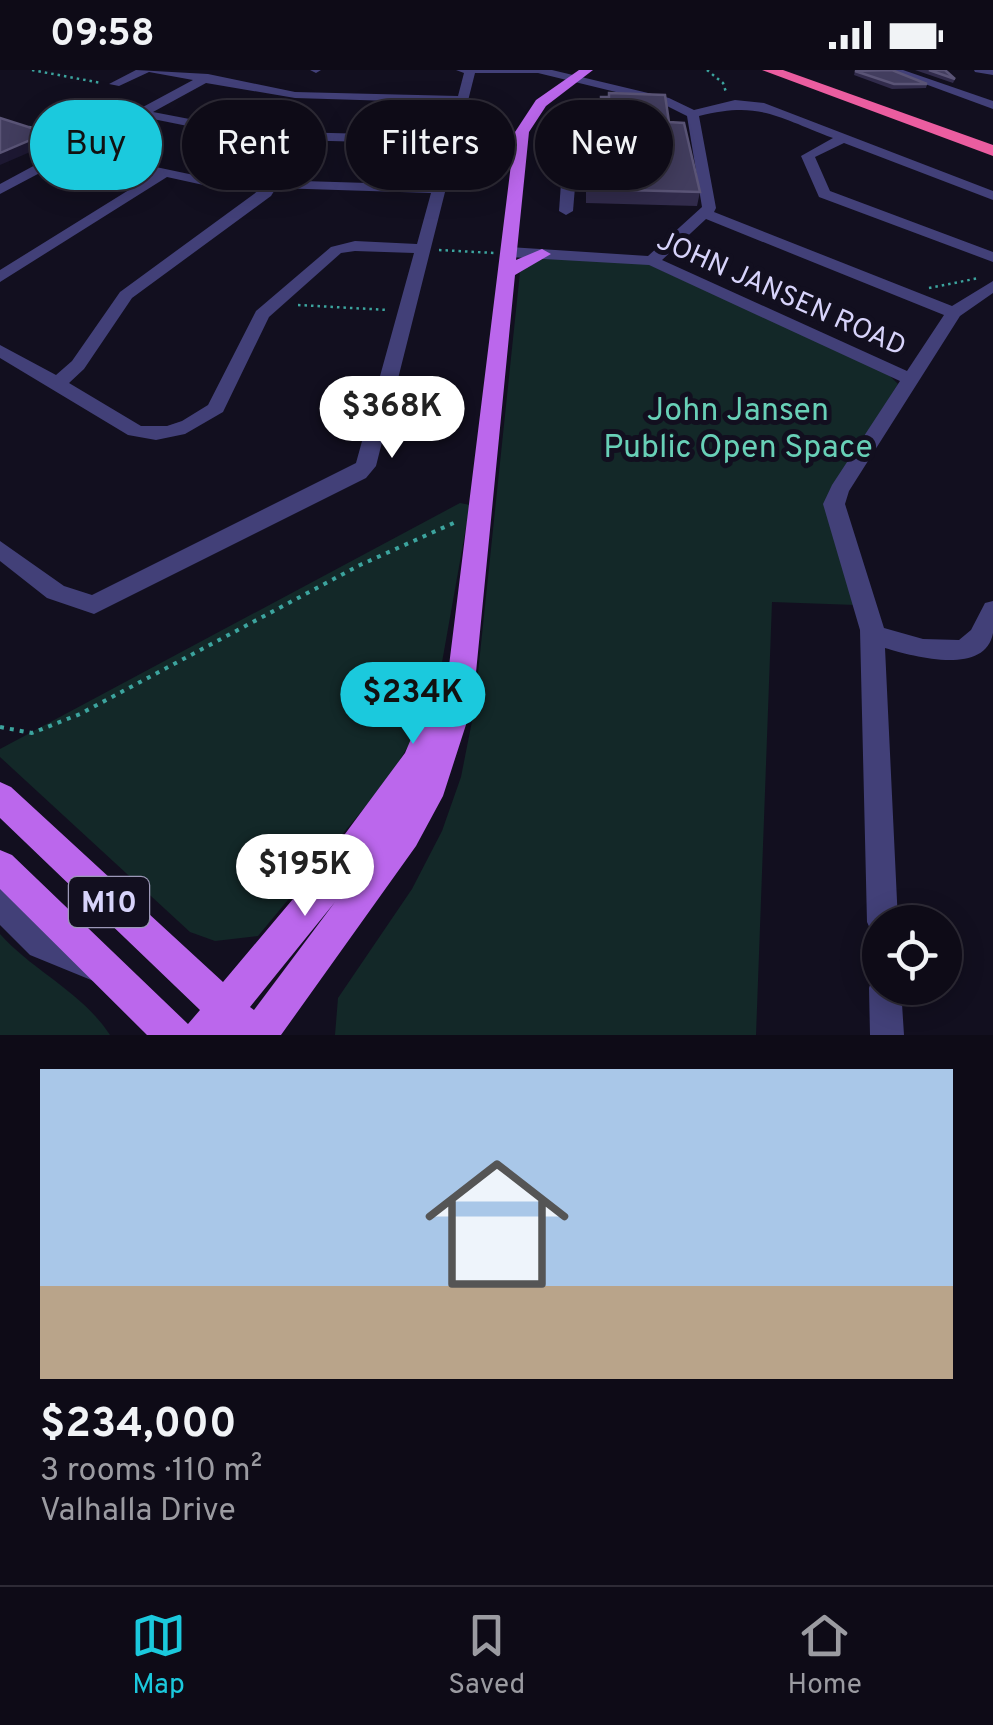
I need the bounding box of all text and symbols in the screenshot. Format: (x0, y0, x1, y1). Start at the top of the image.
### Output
text: 09:58 (50, 11, 155, 60)
chip: Buy (30, 100, 162, 190)
chip: Rent (182, 100, 326, 190)
chip: Filters (346, 100, 515, 190)
chip: New (535, 100, 673, 190)
street label: JOHN JANSEN ROAD (651, 224, 911, 366)
pin: $368K (322, 376, 462, 461)
text: $368K (342, 388, 442, 428)
park label: John Jansen Public Open Space (603, 392, 873, 469)
pin: $234K (343, 662, 483, 747)
text: $234K (362, 674, 464, 714)
pin: $195K (235, 834, 375, 919)
text: $195K (258, 846, 352, 886)
road number: M10 (69, 877, 149, 927)
map controls (862, 905, 962, 1005)
button: locate (862, 905, 962, 1005)
icon: home (407, 1134, 587, 1314)
text: $234,000 (40, 1399, 237, 1452)
text: 3 rooms · 110 m² (40, 1452, 262, 1492)
text: Valhalla Drive (40, 1492, 236, 1532)
tab: Map (131, 1608, 186, 1704)
tab: Saved (448, 1608, 525, 1704)
tab: Home (788, 1608, 862, 1704)

